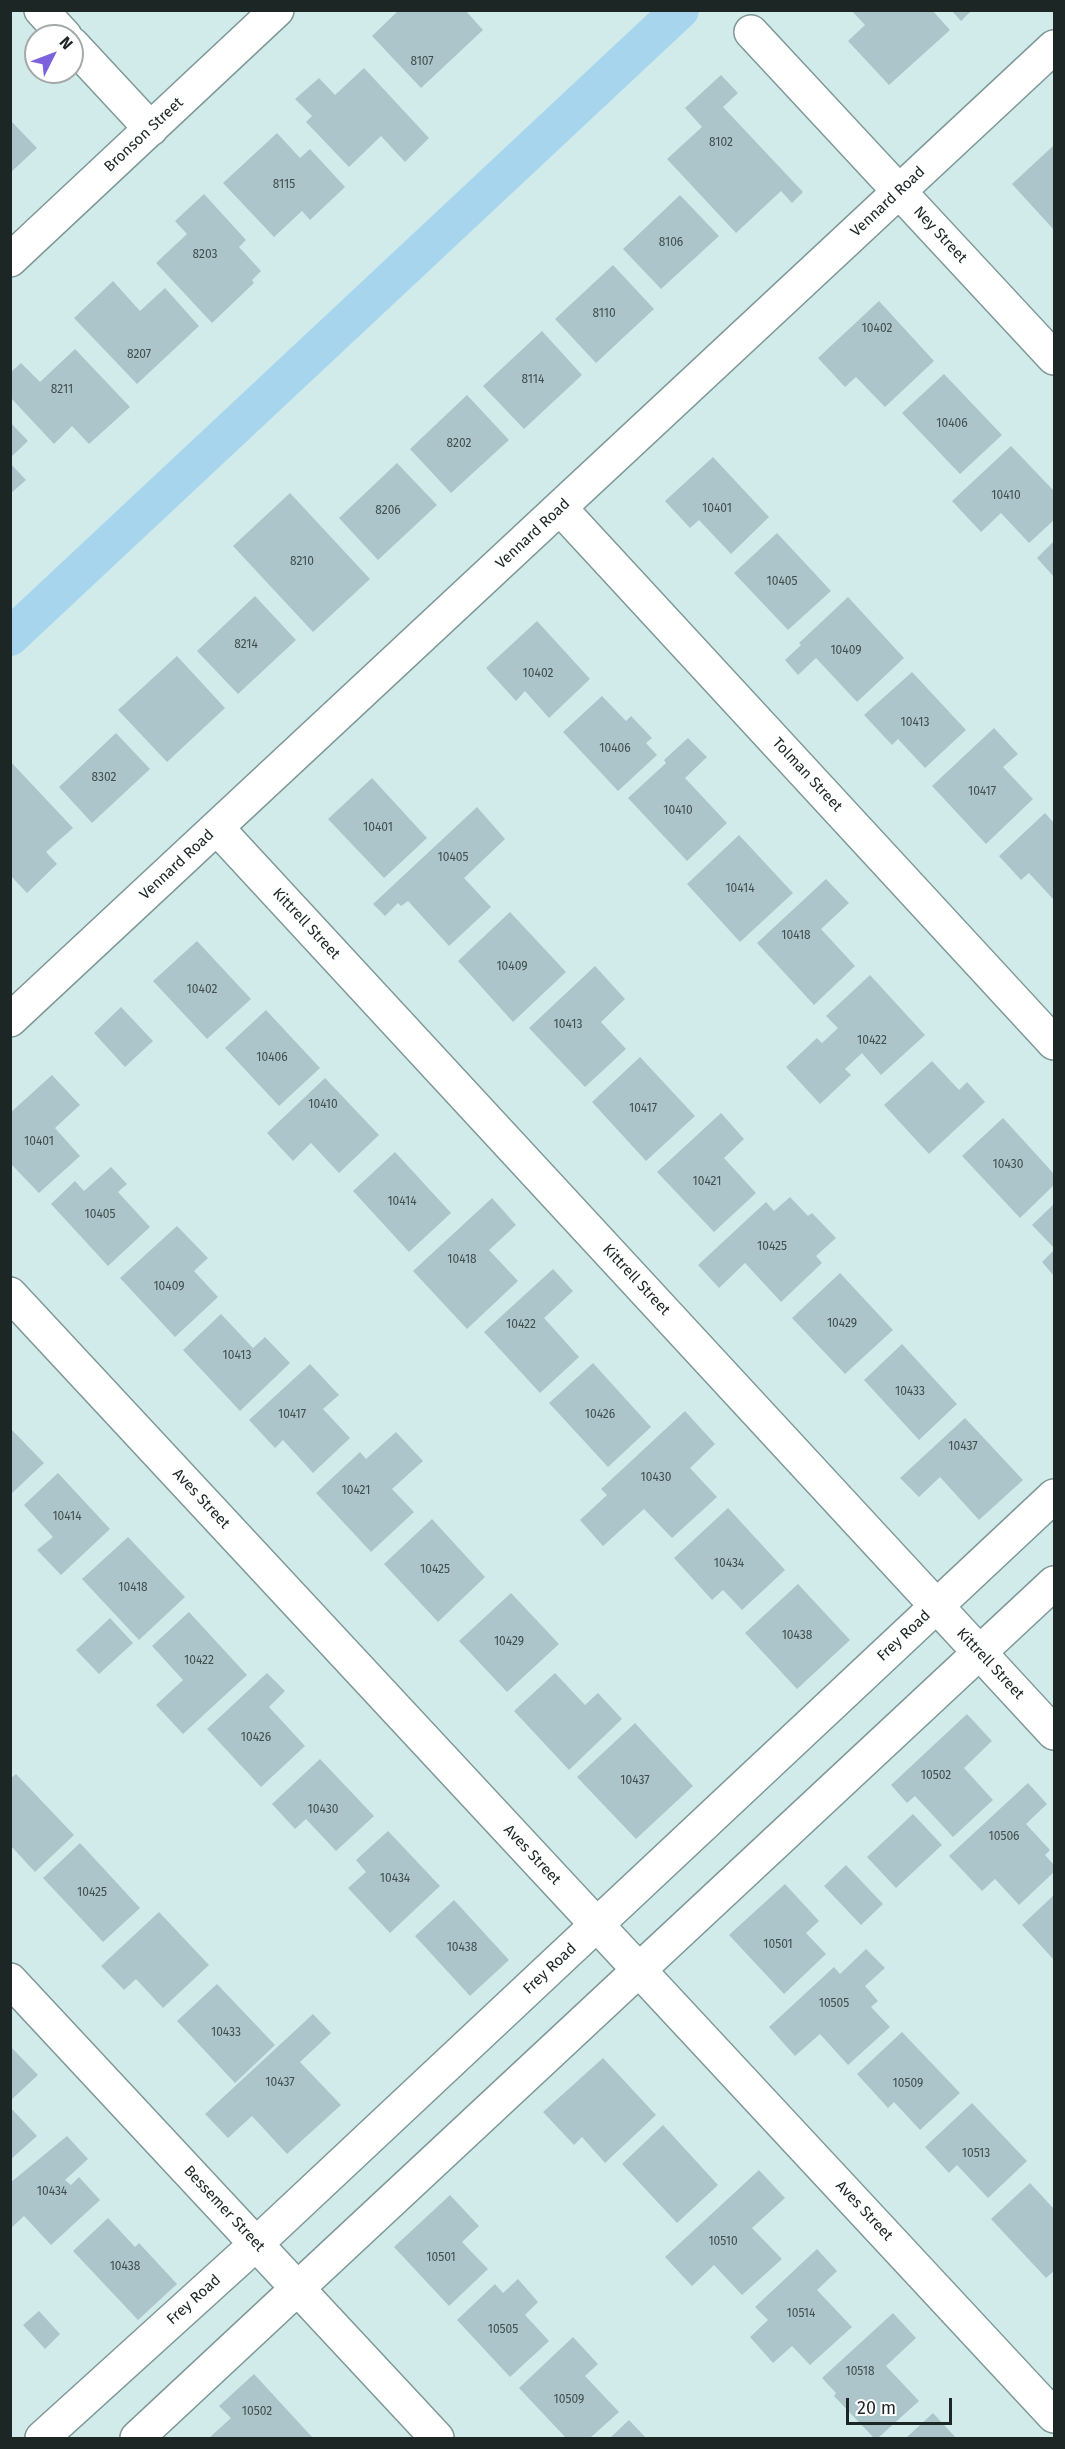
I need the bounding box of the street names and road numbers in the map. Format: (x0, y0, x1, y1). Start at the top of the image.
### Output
street label: Bronson Street (101, 94, 187, 176)
street label: Vennard Road (847, 163, 929, 241)
street label: Ney Street (909, 203, 971, 267)
street label: Vennard Road (492, 495, 574, 573)
street label: Tolman Street (768, 734, 846, 816)
street label: Vennard Road (136, 826, 218, 904)
street label: Kittrell Street (268, 885, 344, 963)
street label: Kittrell Street (598, 1241, 674, 1319)
street label: Aves Street (169, 1465, 233, 1533)
street label: Frey Road (874, 1607, 934, 1665)
street label: Kittrell Street (952, 1625, 1028, 1703)
street label: Aves Street (500, 1821, 564, 1889)
street label: Frey Road (520, 1940, 580, 1998)
street label: Bessemer Street (180, 2162, 268, 2256)
street label: Aves Street (832, 2177, 896, 2245)
street label: Frey Road (163, 2271, 225, 2329)

